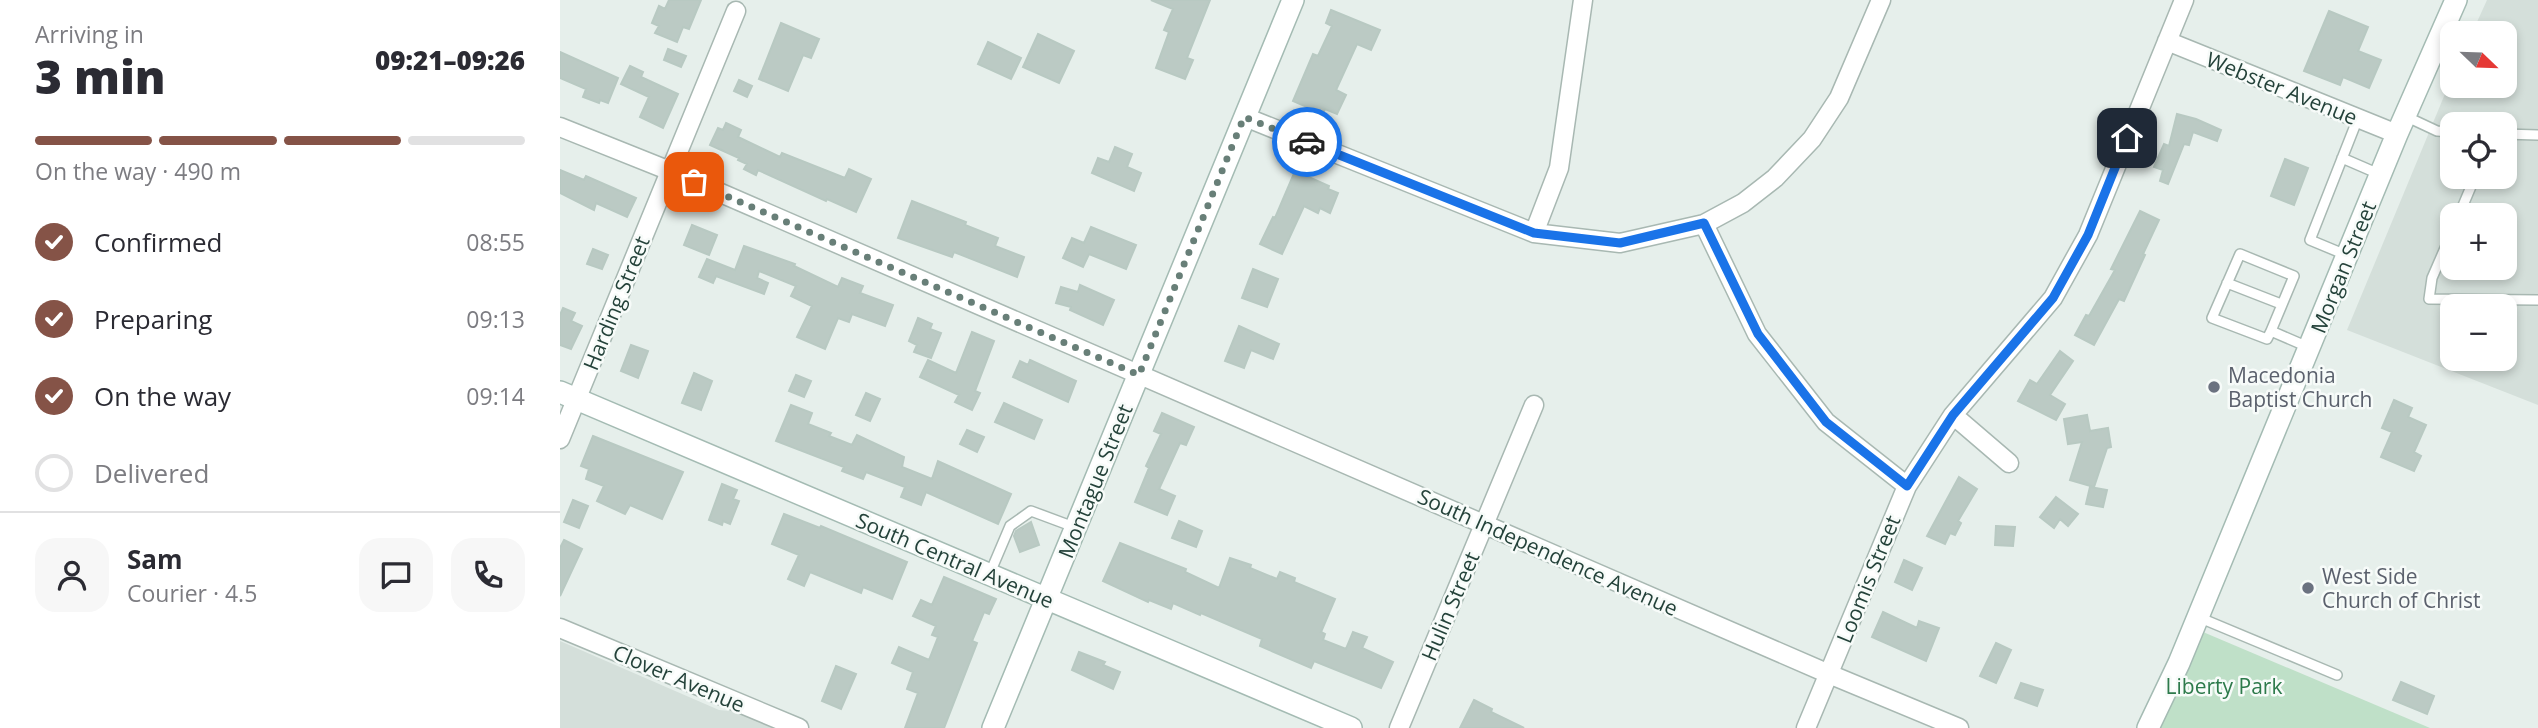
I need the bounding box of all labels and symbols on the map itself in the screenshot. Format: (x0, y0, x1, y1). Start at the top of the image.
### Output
north arrow (2440, 21, 2516, 98)
street label: Webster Avenue (2202, 45, 2362, 131)
courier (1272, 107, 1342, 177)
pin (2097, 108, 2157, 168)
pin (664, 152, 724, 212)
street label: Morgan Street (2304, 197, 2382, 337)
street label: Harding Street (576, 232, 656, 374)
place label: Macedonia Baptist Church (2228, 361, 2372, 413)
marker: Macedonia Baptist Church (2206, 379, 2222, 395)
street label: Montague Street (1051, 400, 1139, 562)
street label: South Independence Avenue (1414, 482, 1682, 622)
street label: South Central Avenue (852, 506, 1058, 614)
street label: Loomis Street (1830, 511, 1906, 647)
street label: Hulin Street (1414, 547, 1486, 665)
place label: West Side Church of Christ (2322, 562, 2481, 614)
marker: West Side Church of Christ (2300, 580, 2316, 596)
street label: Clover Avenue (609, 638, 749, 718)
park label: Liberty Park (2166, 672, 2282, 700)

